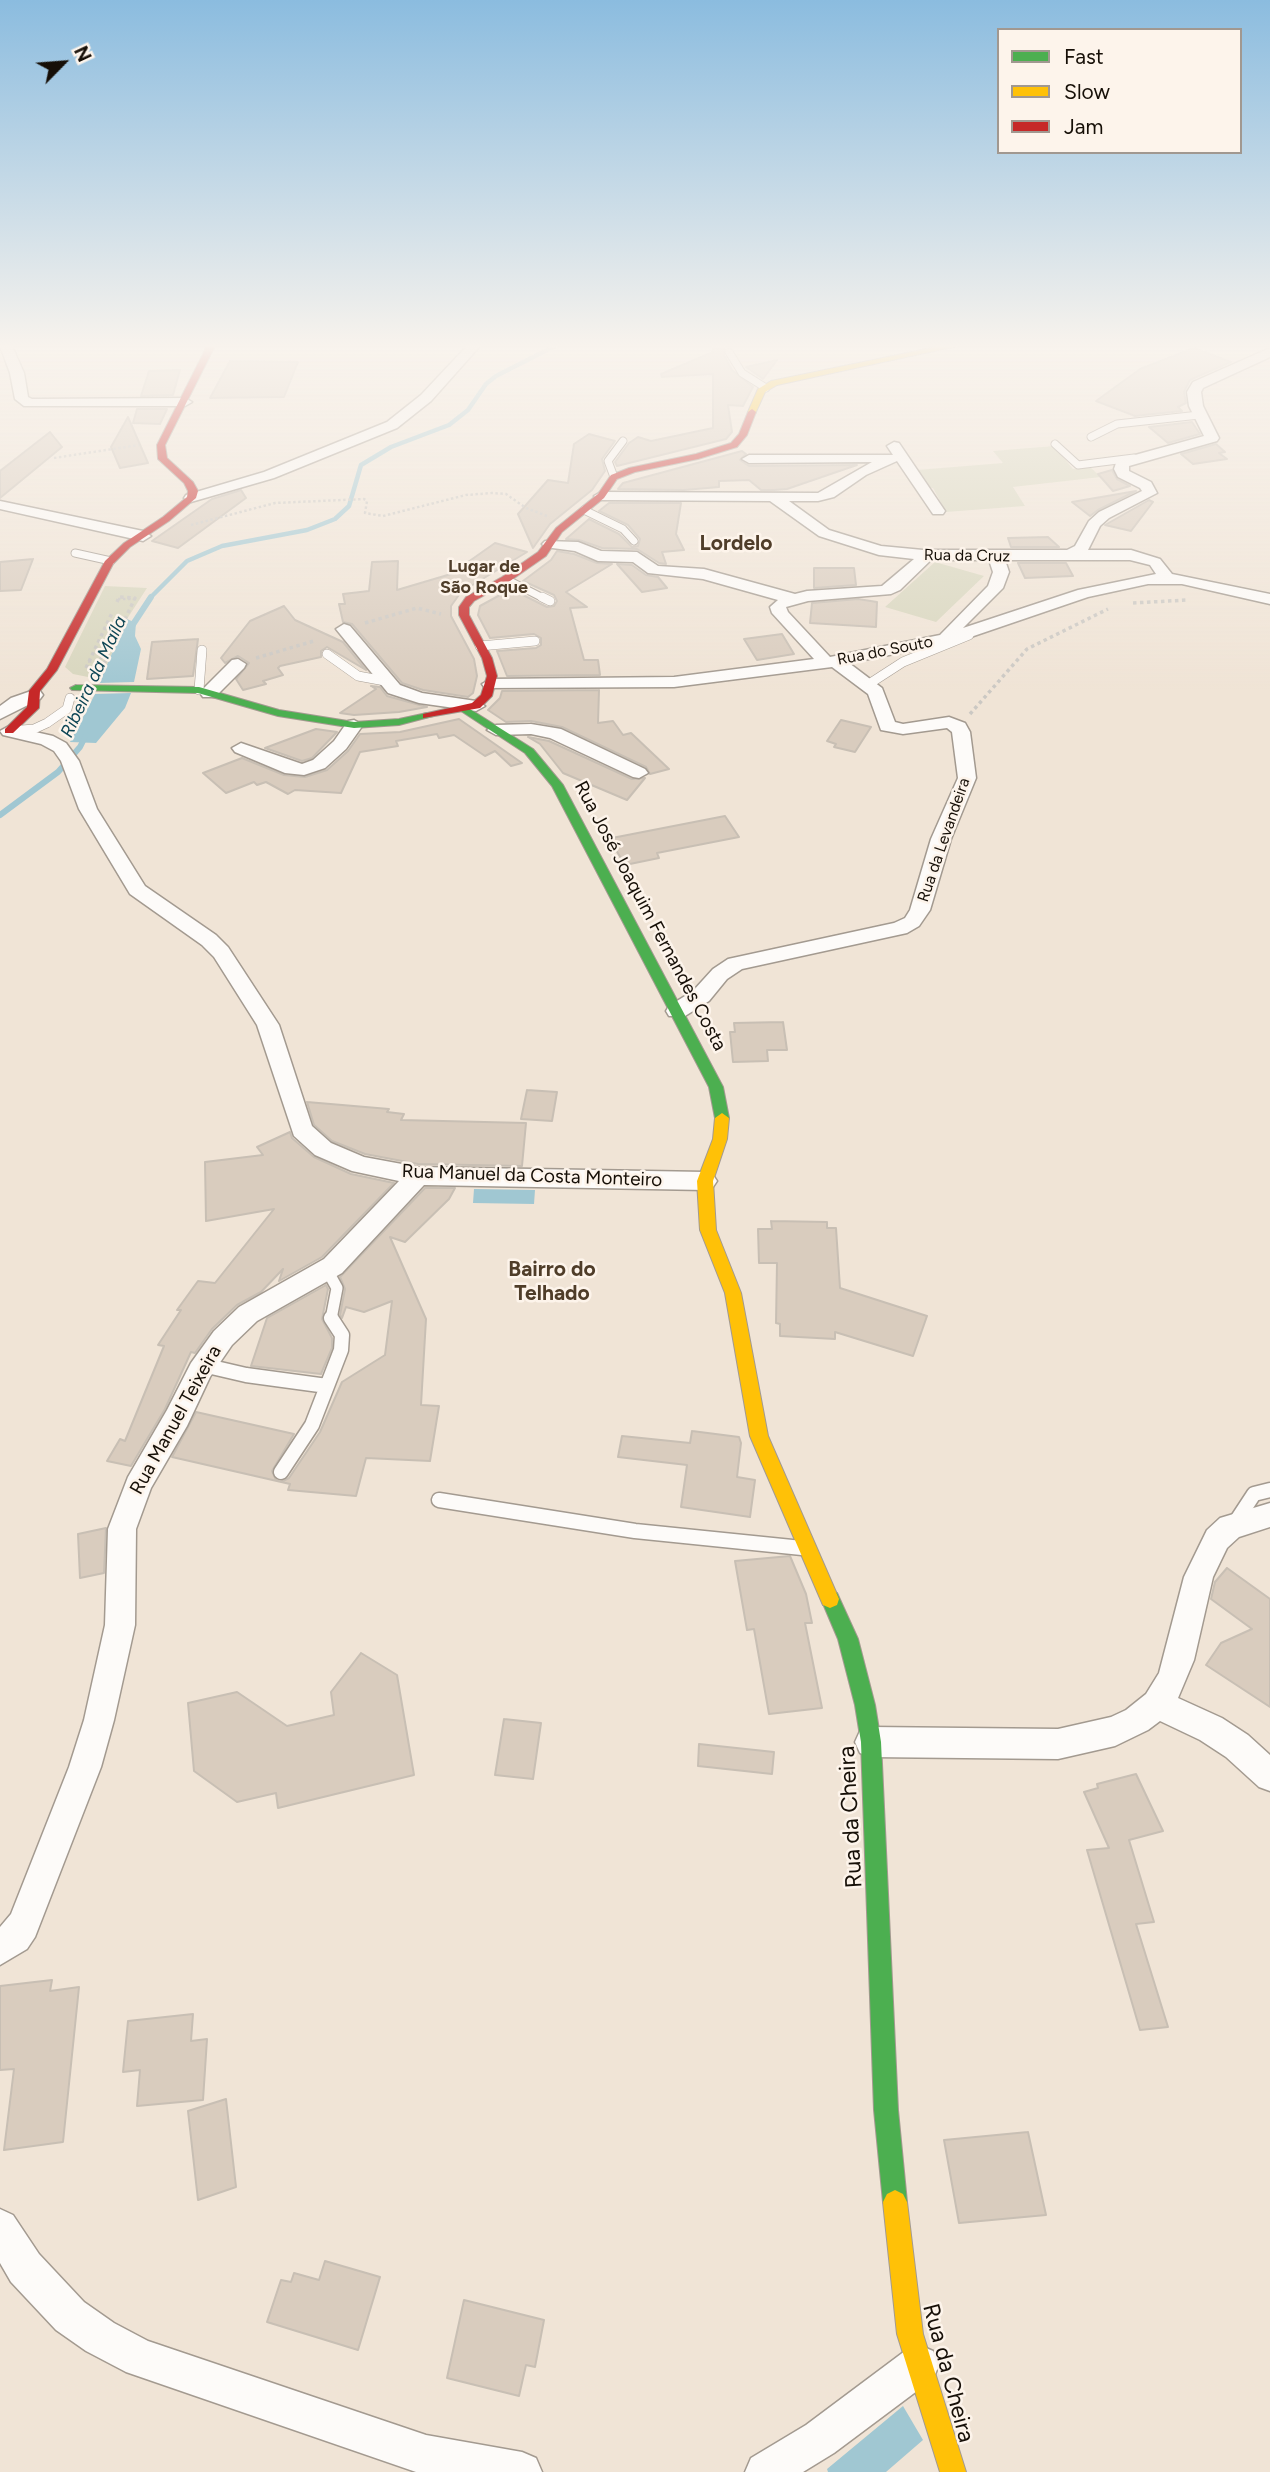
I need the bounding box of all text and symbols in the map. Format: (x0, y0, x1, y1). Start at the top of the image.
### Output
north arrow (28, 28, 98, 98)
legend (997, 28, 1242, 154)
text: N (69, 42, 96, 65)
text: Fast (1064, 44, 1104, 69)
text: Slow (1064, 79, 1110, 104)
text: Jam (1064, 114, 1103, 139)
district label: Lordelo (700, 531, 772, 557)
street label: Rua da Cruz (924, 546, 1010, 566)
district label: Lugar de São Roque (440, 556, 528, 598)
water label: Ribeira da Maíla (56, 613, 132, 741)
street label: Rua do Souto (836, 632, 934, 670)
street label: Rua da Levandeira (914, 775, 974, 905)
street label: Rua José Joaquim Fernandes Costa (569, 777, 731, 1055)
street label: Rua Manuel da Costa Monteiro (401, 1160, 663, 1192)
district label: Bairro do Telhado (508, 1257, 596, 1307)
street label: Rua Manuel Teixeira (126, 1341, 226, 1499)
street label: Rua da Cheira (833, 1745, 869, 1889)
street label: Rua da Cheira (916, 2301, 980, 2445)

